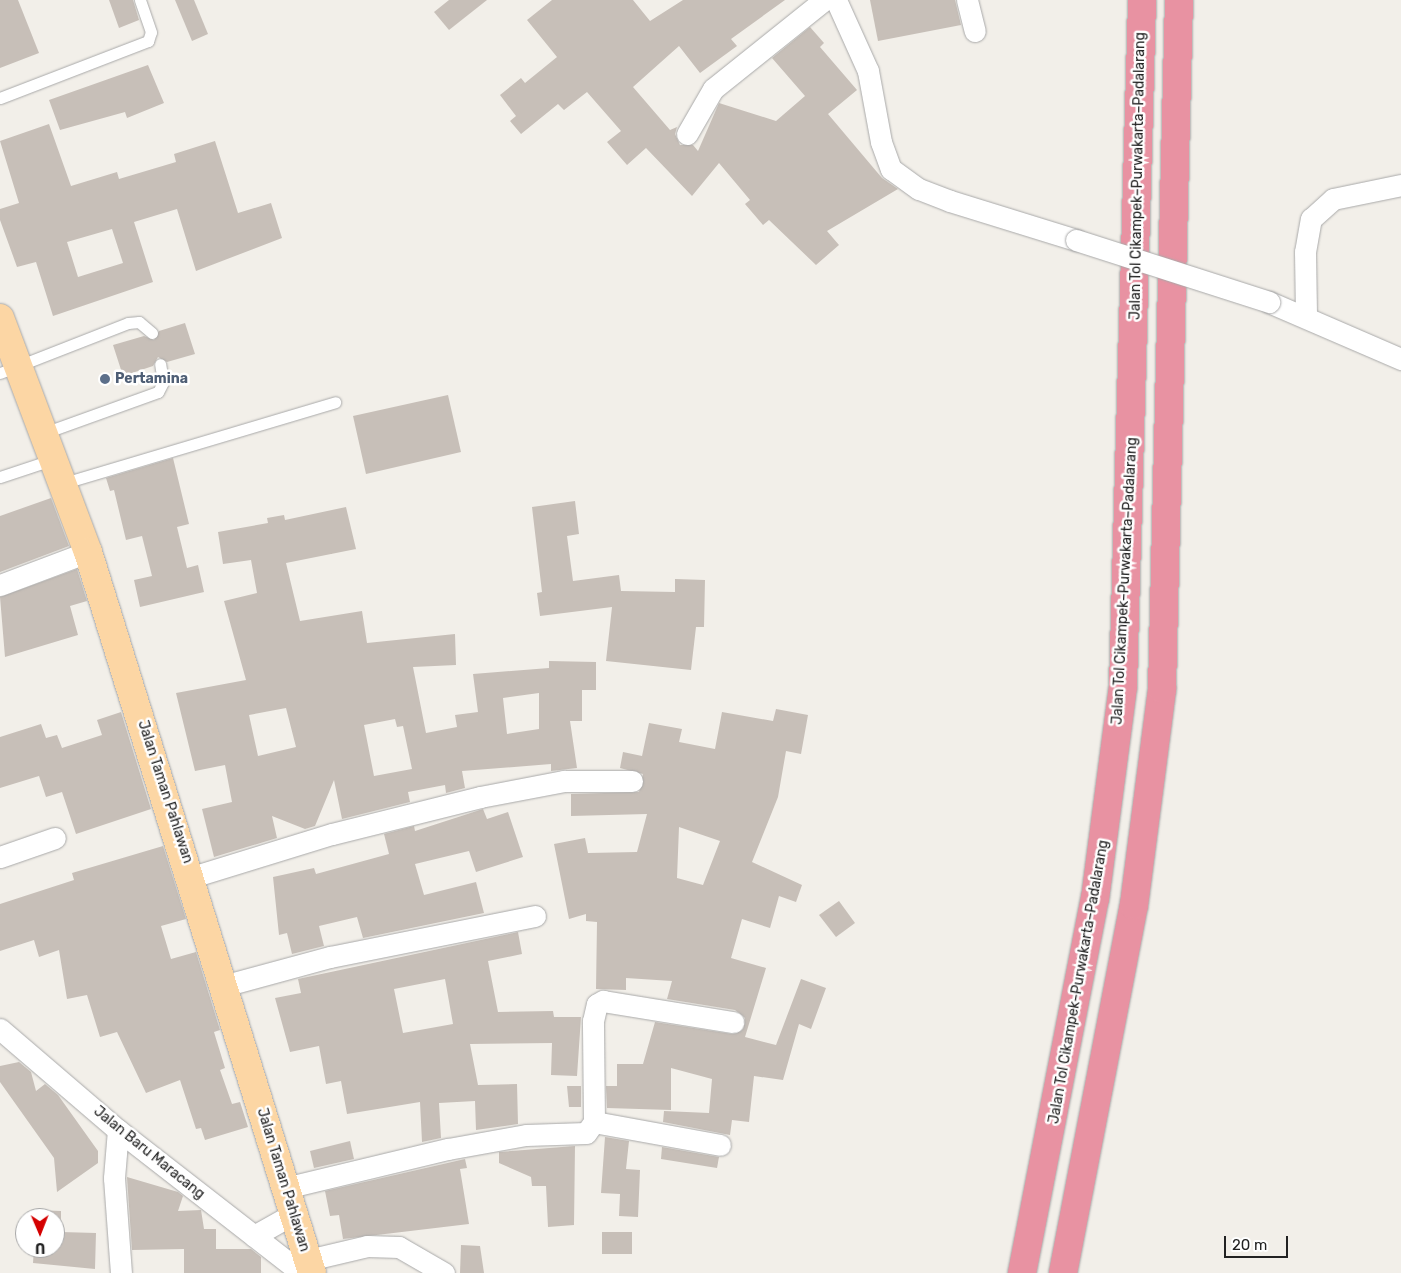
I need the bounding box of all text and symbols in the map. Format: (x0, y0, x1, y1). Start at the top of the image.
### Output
street label: Jalan Tol Cikampek–Purwakarta–Padalarang (1127, 32, 1149, 320)
place label: Pertamina (115, 371, 188, 387)
marker: Pertamina (99, 373, 111, 385)
street label: Jalan Tol Cikampek–Purwakarta–Padalarang (1109, 437, 1141, 725)
street label: Jalan Taman Pahlawan (134, 718, 196, 866)
street label: Jalan Tol Cikampek–Purwakarta–Padalarang (1046, 839, 1112, 1125)
street label: Jalan Baru Maracang (90, 1103, 208, 1203)
street label: Jalan Taman Pahlawan (253, 1106, 313, 1254)
north arrow (15, 1208, 65, 1258)
scale bar (1226, 1226, 1290, 1258)
text: 20 m (1232, 1236, 1267, 1254)
text: U (35, 1239, 45, 1256)

